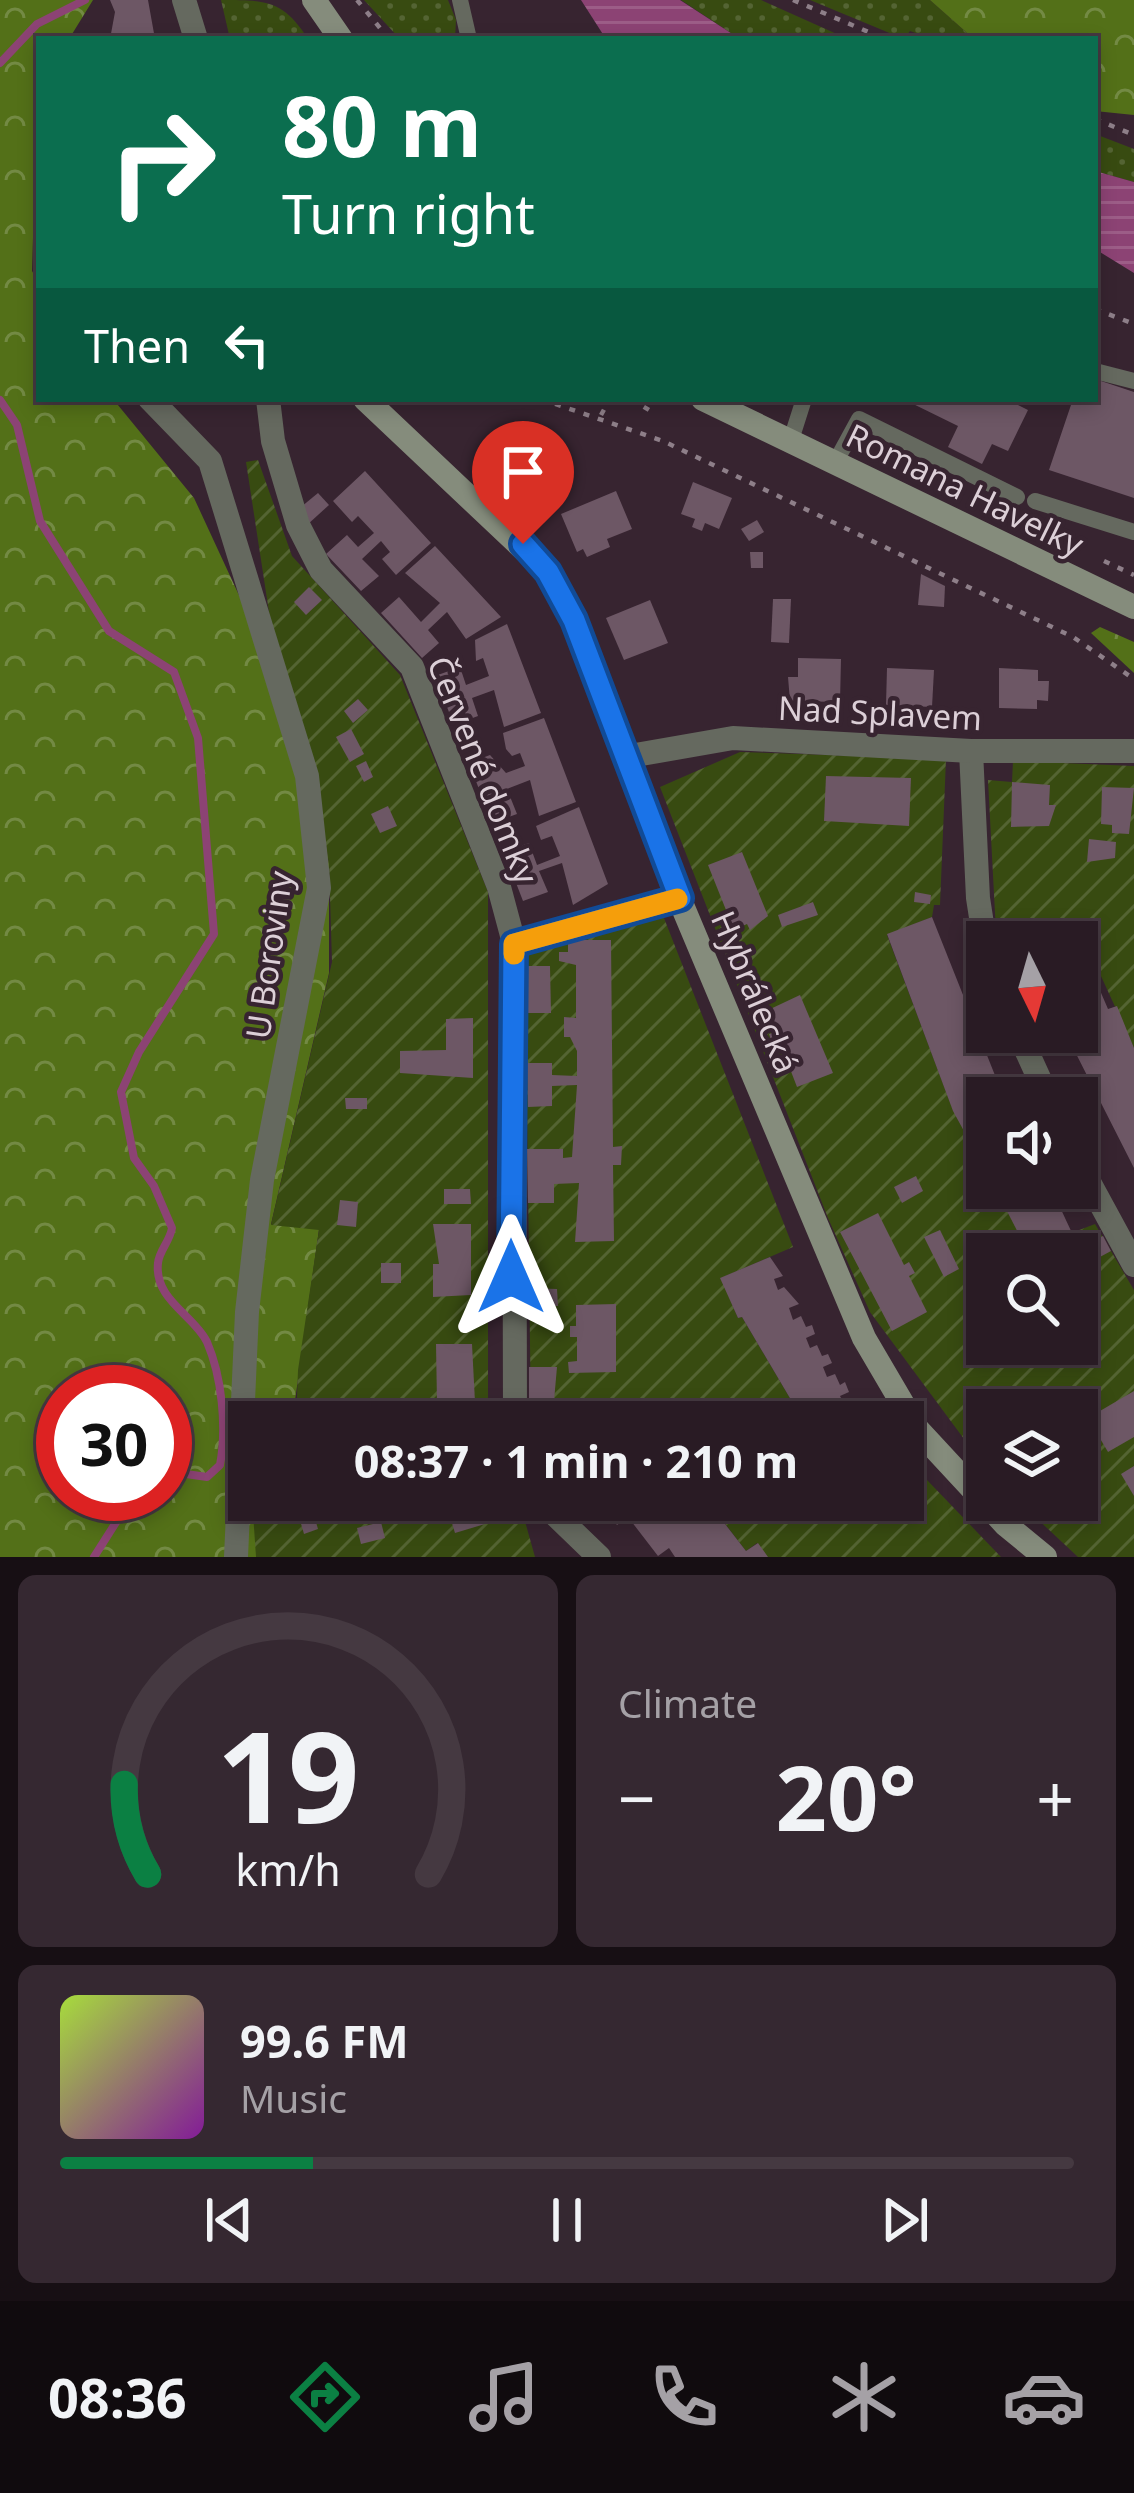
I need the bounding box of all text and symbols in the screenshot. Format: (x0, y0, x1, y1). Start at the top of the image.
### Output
text: 80 m (282, 67, 482, 182)
icon: right (84, 84, 240, 240)
text: Turn right (282, 176, 535, 250)
icon: left (214, 312, 280, 378)
text: Then (84, 315, 190, 376)
street label: Romana Havelky (839, 413, 1091, 567)
pin (472, 421, 574, 544)
icon: arrive (490, 439, 556, 505)
street label: Červené domky (417, 649, 550, 890)
street label: Nad Splavem (777, 685, 983, 740)
street label: U Boroviny (234, 868, 303, 1042)
street label: Hybrálecká (701, 904, 810, 1080)
north arrow (966, 921, 1098, 1053)
map controls (966, 921, 1098, 1521)
button: sound (966, 1077, 1098, 1209)
position arrow (448, 1214, 574, 1340)
button: search (966, 1233, 1098, 1365)
speed limit sign: 30 (36, 1365, 192, 1521)
button: layers (966, 1389, 1098, 1521)
text: 08:37 · 1 min · 210 m (354, 1430, 798, 1491)
text: Climate (618, 1676, 757, 1729)
text: 19 (217, 1690, 359, 1860)
text: 20° (775, 1735, 917, 1857)
text: − (618, 1752, 656, 1842)
text: + (1036, 1752, 1074, 1842)
text: km/h (235, 1840, 341, 1899)
text: 99.6 FM (240, 2010, 409, 2071)
text: Music (240, 2071, 347, 2124)
icon: previous (196, 2187, 262, 2253)
icon: pause (534, 2187, 600, 2253)
icon: next (872, 2187, 938, 2253)
icon: directions (283, 2355, 367, 2439)
icon: music (462, 2355, 546, 2439)
icon: phone (642, 2355, 726, 2439)
icon: climate (822, 2355, 906, 2439)
icon: car (1002, 2355, 1086, 2439)
text: 08:36 (48, 2360, 187, 2434)

